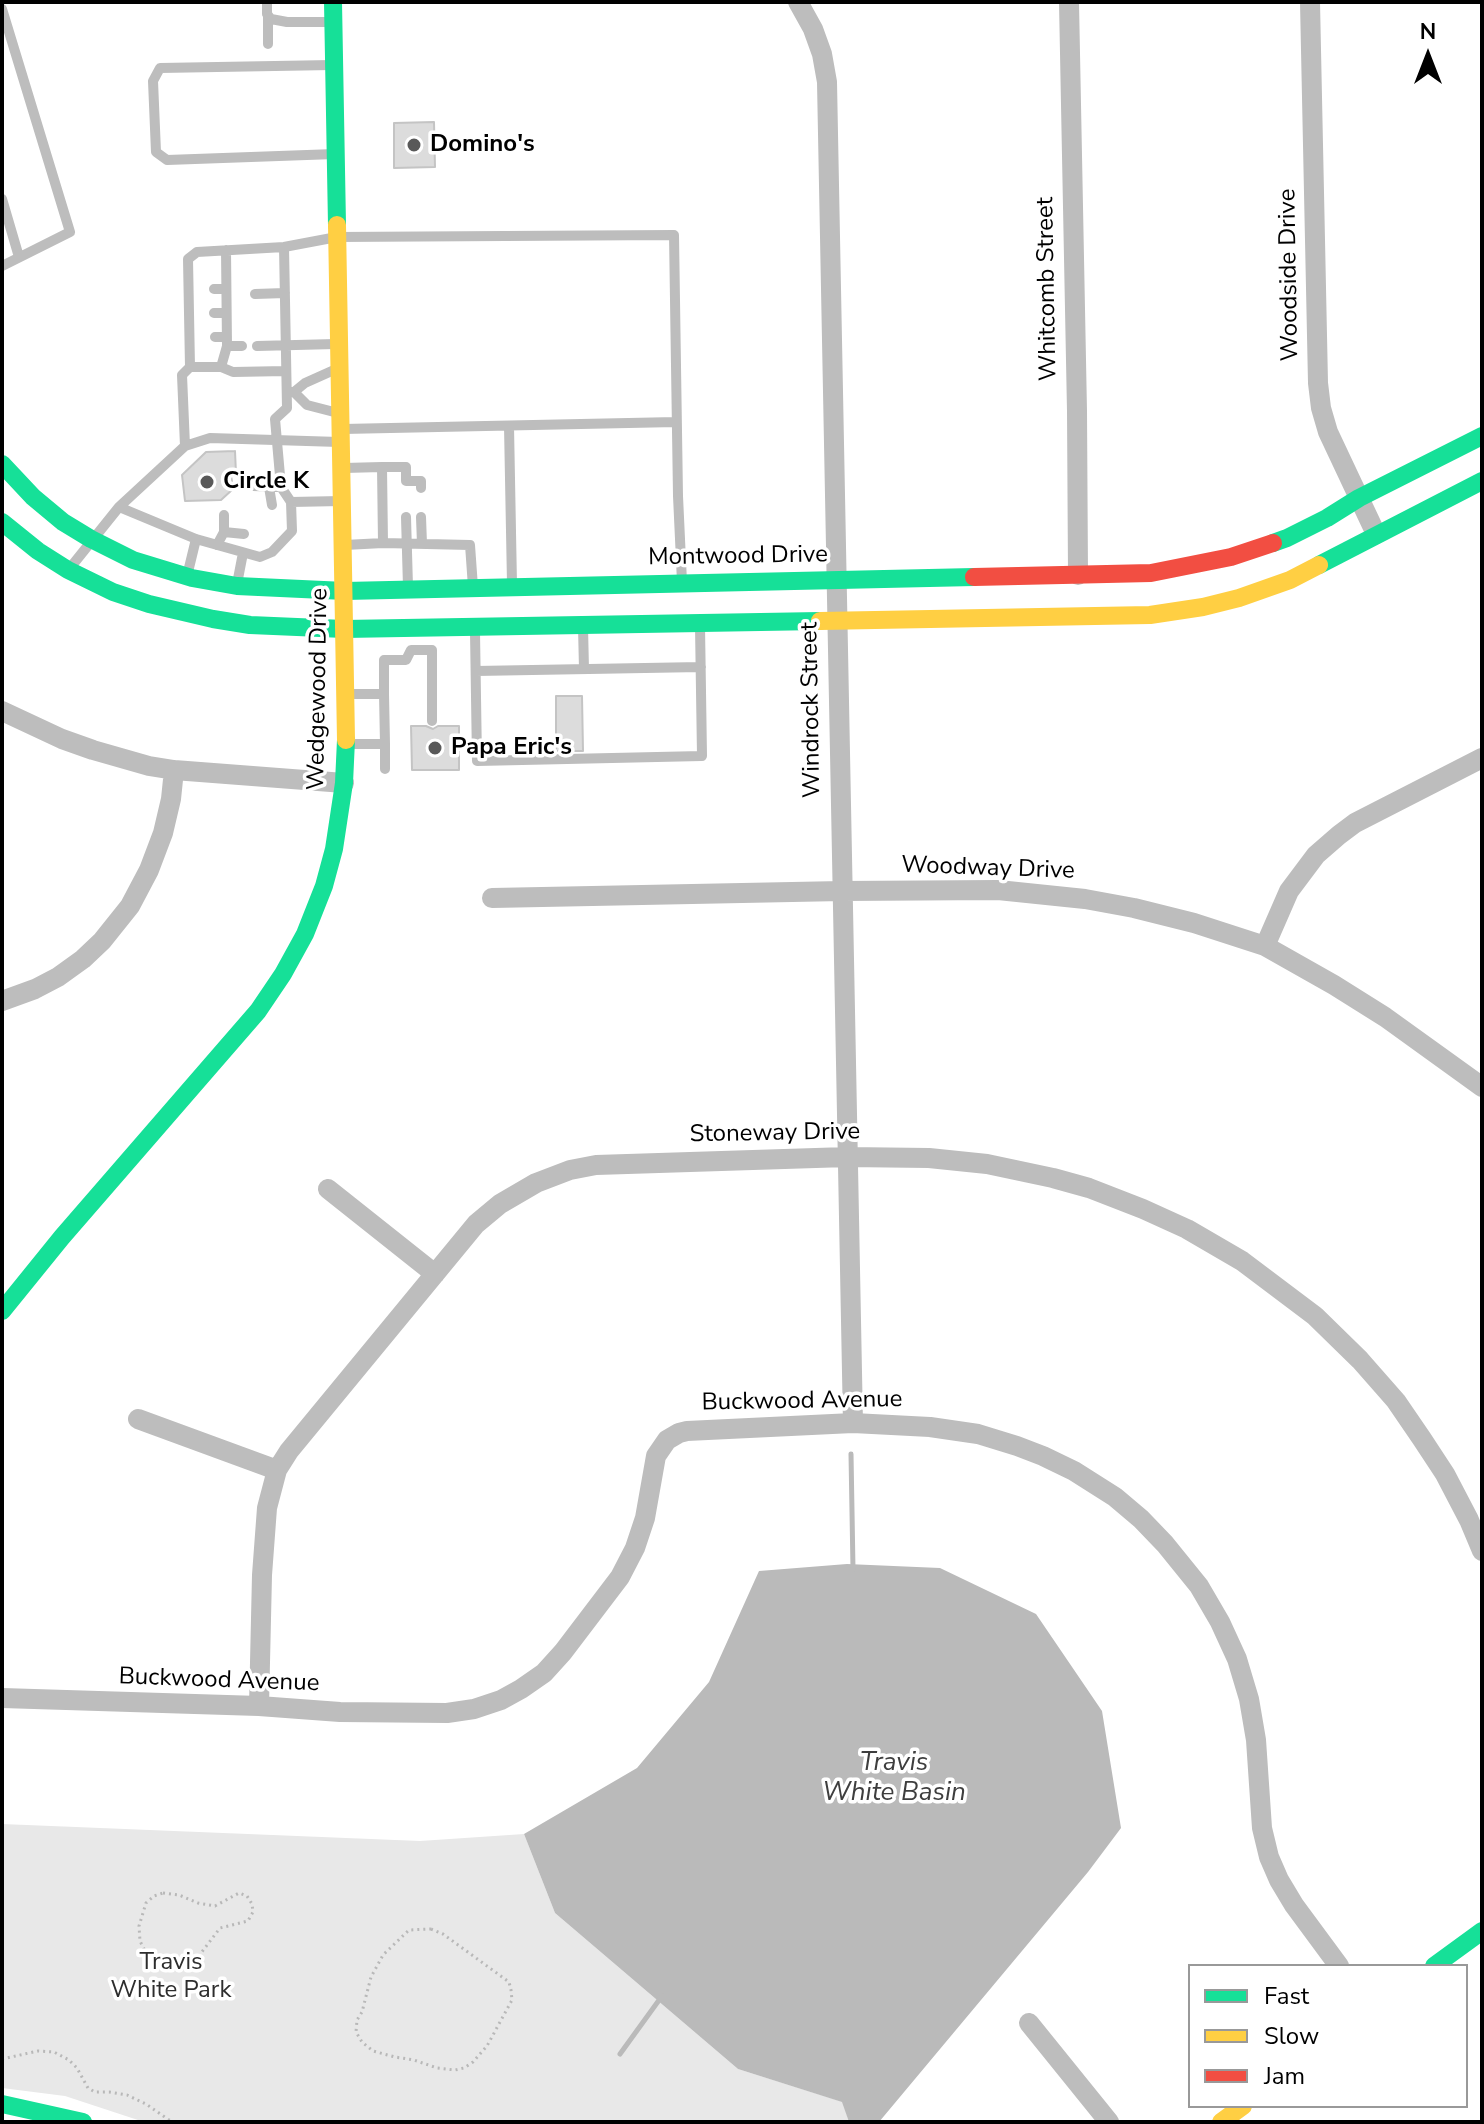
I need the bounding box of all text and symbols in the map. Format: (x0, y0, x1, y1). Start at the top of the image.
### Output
north arrow (1388, 16, 1468, 96)
text: N (1420, 17, 1436, 47)
place label: Domino's (430, 131, 535, 159)
marker: Domino's (405, 136, 423, 154)
street label: Woodside Drive (1274, 188, 1306, 362)
street label: Whitcomb Street (1032, 197, 1064, 381)
place label: Circle K (223, 468, 309, 496)
marker: Circle K (198, 473, 216, 491)
street label: Montwood Drive (648, 541, 828, 573)
street label: Wedgewood Drive (303, 588, 335, 790)
street label: Windrock Street (796, 622, 828, 798)
place label: Papa Eric's (451, 734, 572, 762)
marker: Papa Eric's (426, 739, 444, 757)
street label: Woodway Drive (901, 852, 1075, 886)
street label: Stoneway Drive (689, 1118, 861, 1150)
street label: Buckwood Avenue (701, 1386, 903, 1418)
street label: Buckwood Avenue (118, 1663, 320, 1699)
water label: Travis White Basin (822, 1748, 966, 1810)
park label: Travis White Park (111, 1949, 231, 2005)
legend (1188, 1964, 1468, 2108)
text: Fast (1264, 1980, 1309, 2012)
text: Slow (1264, 2020, 1319, 2052)
text: Jam (1264, 2060, 1305, 2092)

